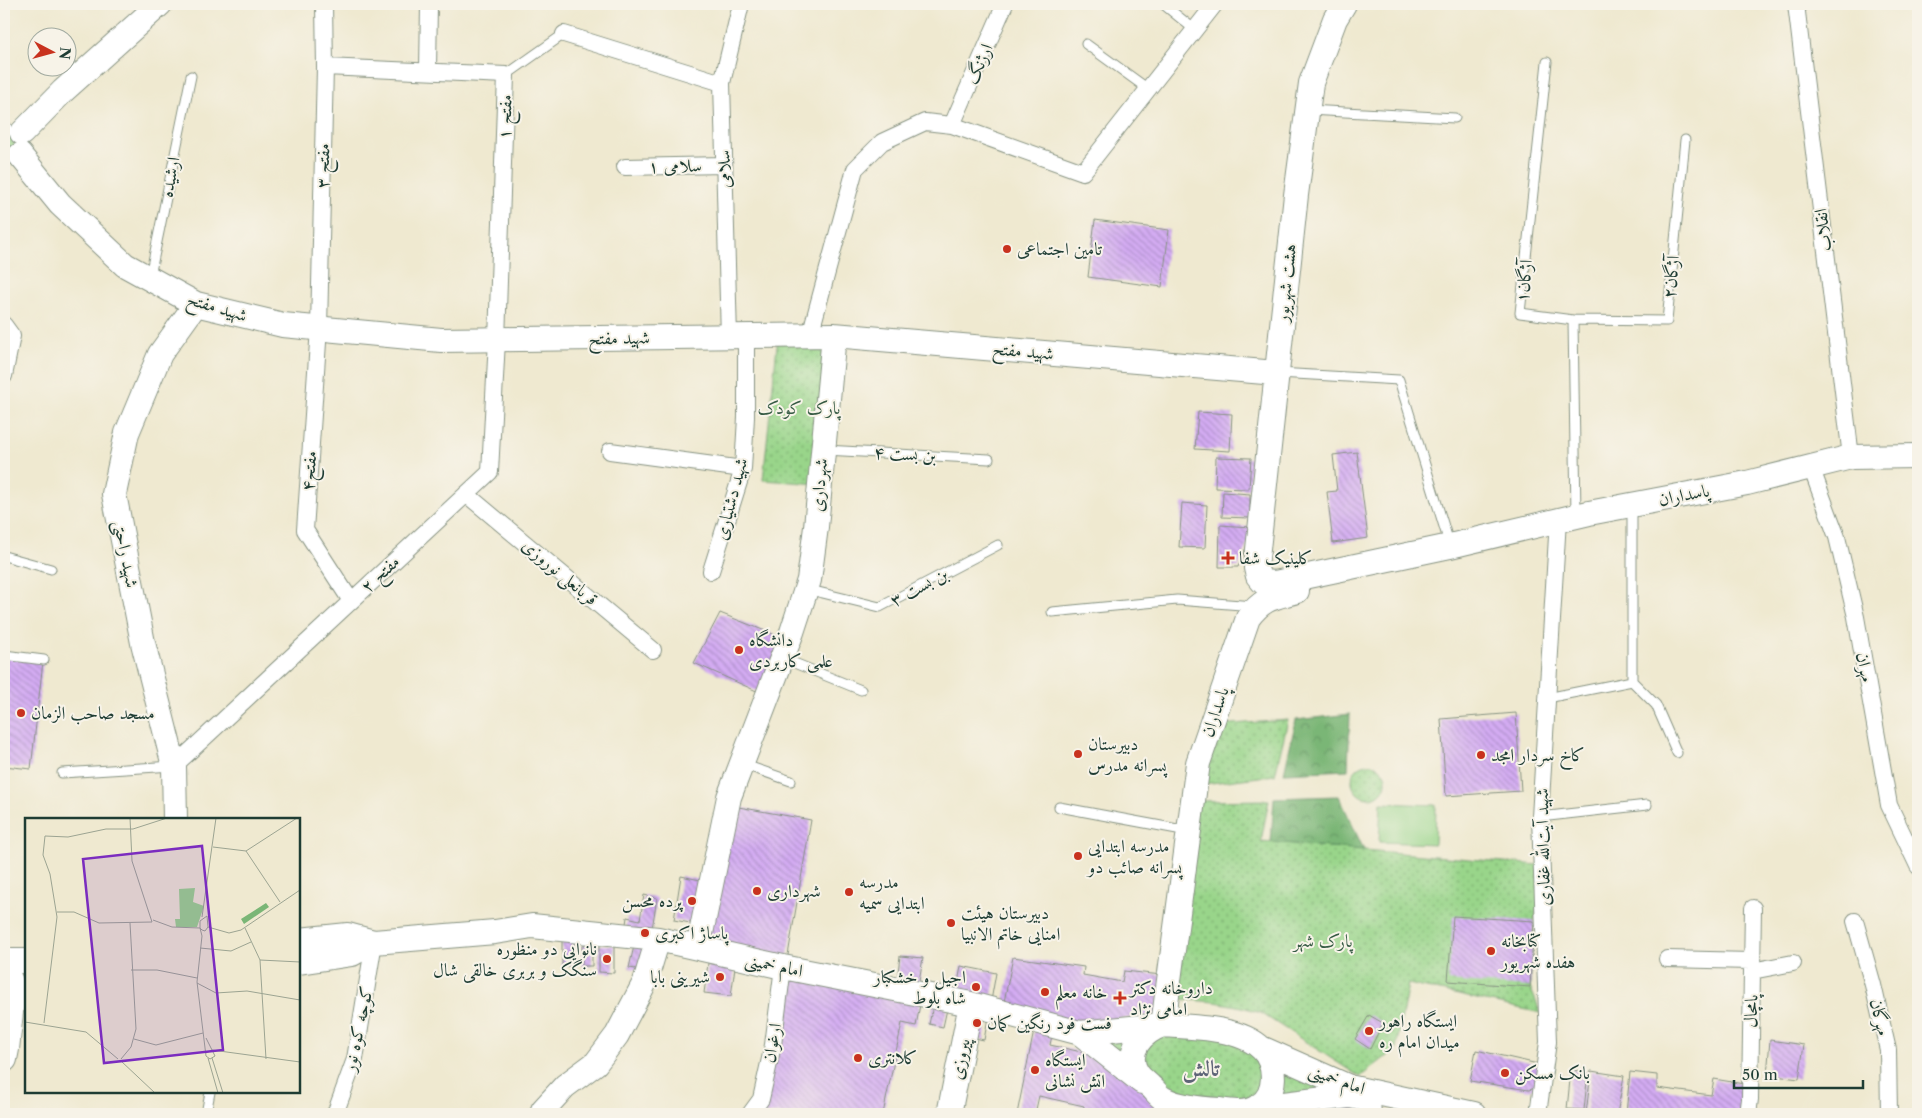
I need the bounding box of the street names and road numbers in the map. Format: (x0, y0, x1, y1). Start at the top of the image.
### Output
street label: ارژنگ (959, 40, 998, 88)
street label: مفتح ۱ (493, 94, 522, 140)
street label: مفتح ۳ (312, 143, 339, 189)
street label: سلامی (713, 150, 735, 188)
street label: ارشیده (155, 155, 185, 199)
street label: سلامی ۱ (648, 155, 702, 177)
street label: انقلاب (1809, 207, 1837, 253)
street label: هشت شهریور (1271, 243, 1302, 325)
street label: ۲آژگان (1658, 252, 1684, 300)
street label: ۱آژگان (1511, 256, 1537, 304)
street label: شهید مفتح (183, 287, 250, 331)
street label: شهید مفتح (588, 326, 650, 355)
street label: شهید مفتح (991, 337, 1055, 370)
street label: بن بست ۴ (873, 441, 937, 467)
street label: مفتح۴ (297, 450, 326, 492)
street label: شهید دشتیاری (709, 455, 754, 543)
street label: شهرداری (806, 457, 833, 513)
street label: پاسداران (1657, 479, 1713, 513)
street label: شهید راحتی (107, 518, 143, 590)
street label: قربانعلی نوروزی (516, 534, 602, 612)
street label: مفتح ۲ (356, 551, 407, 601)
street label: بن بست ۳ (886, 562, 952, 611)
street label: مهران (1850, 650, 1879, 684)
street label: پاسداران (1196, 683, 1236, 741)
street label: شهید آیت‌الله غفاری (1528, 788, 1556, 906)
street label: امام خمینی (742, 948, 805, 987)
street label: کوچه کوه نور (338, 984, 380, 1076)
street label: پامچال (1739, 992, 1765, 1028)
street label: مهرگان (1864, 996, 1895, 1038)
street label: ارغوان (758, 1021, 786, 1065)
street label: پیروزی (945, 1035, 977, 1082)
street label: امام خمینی (1304, 1059, 1368, 1104)

